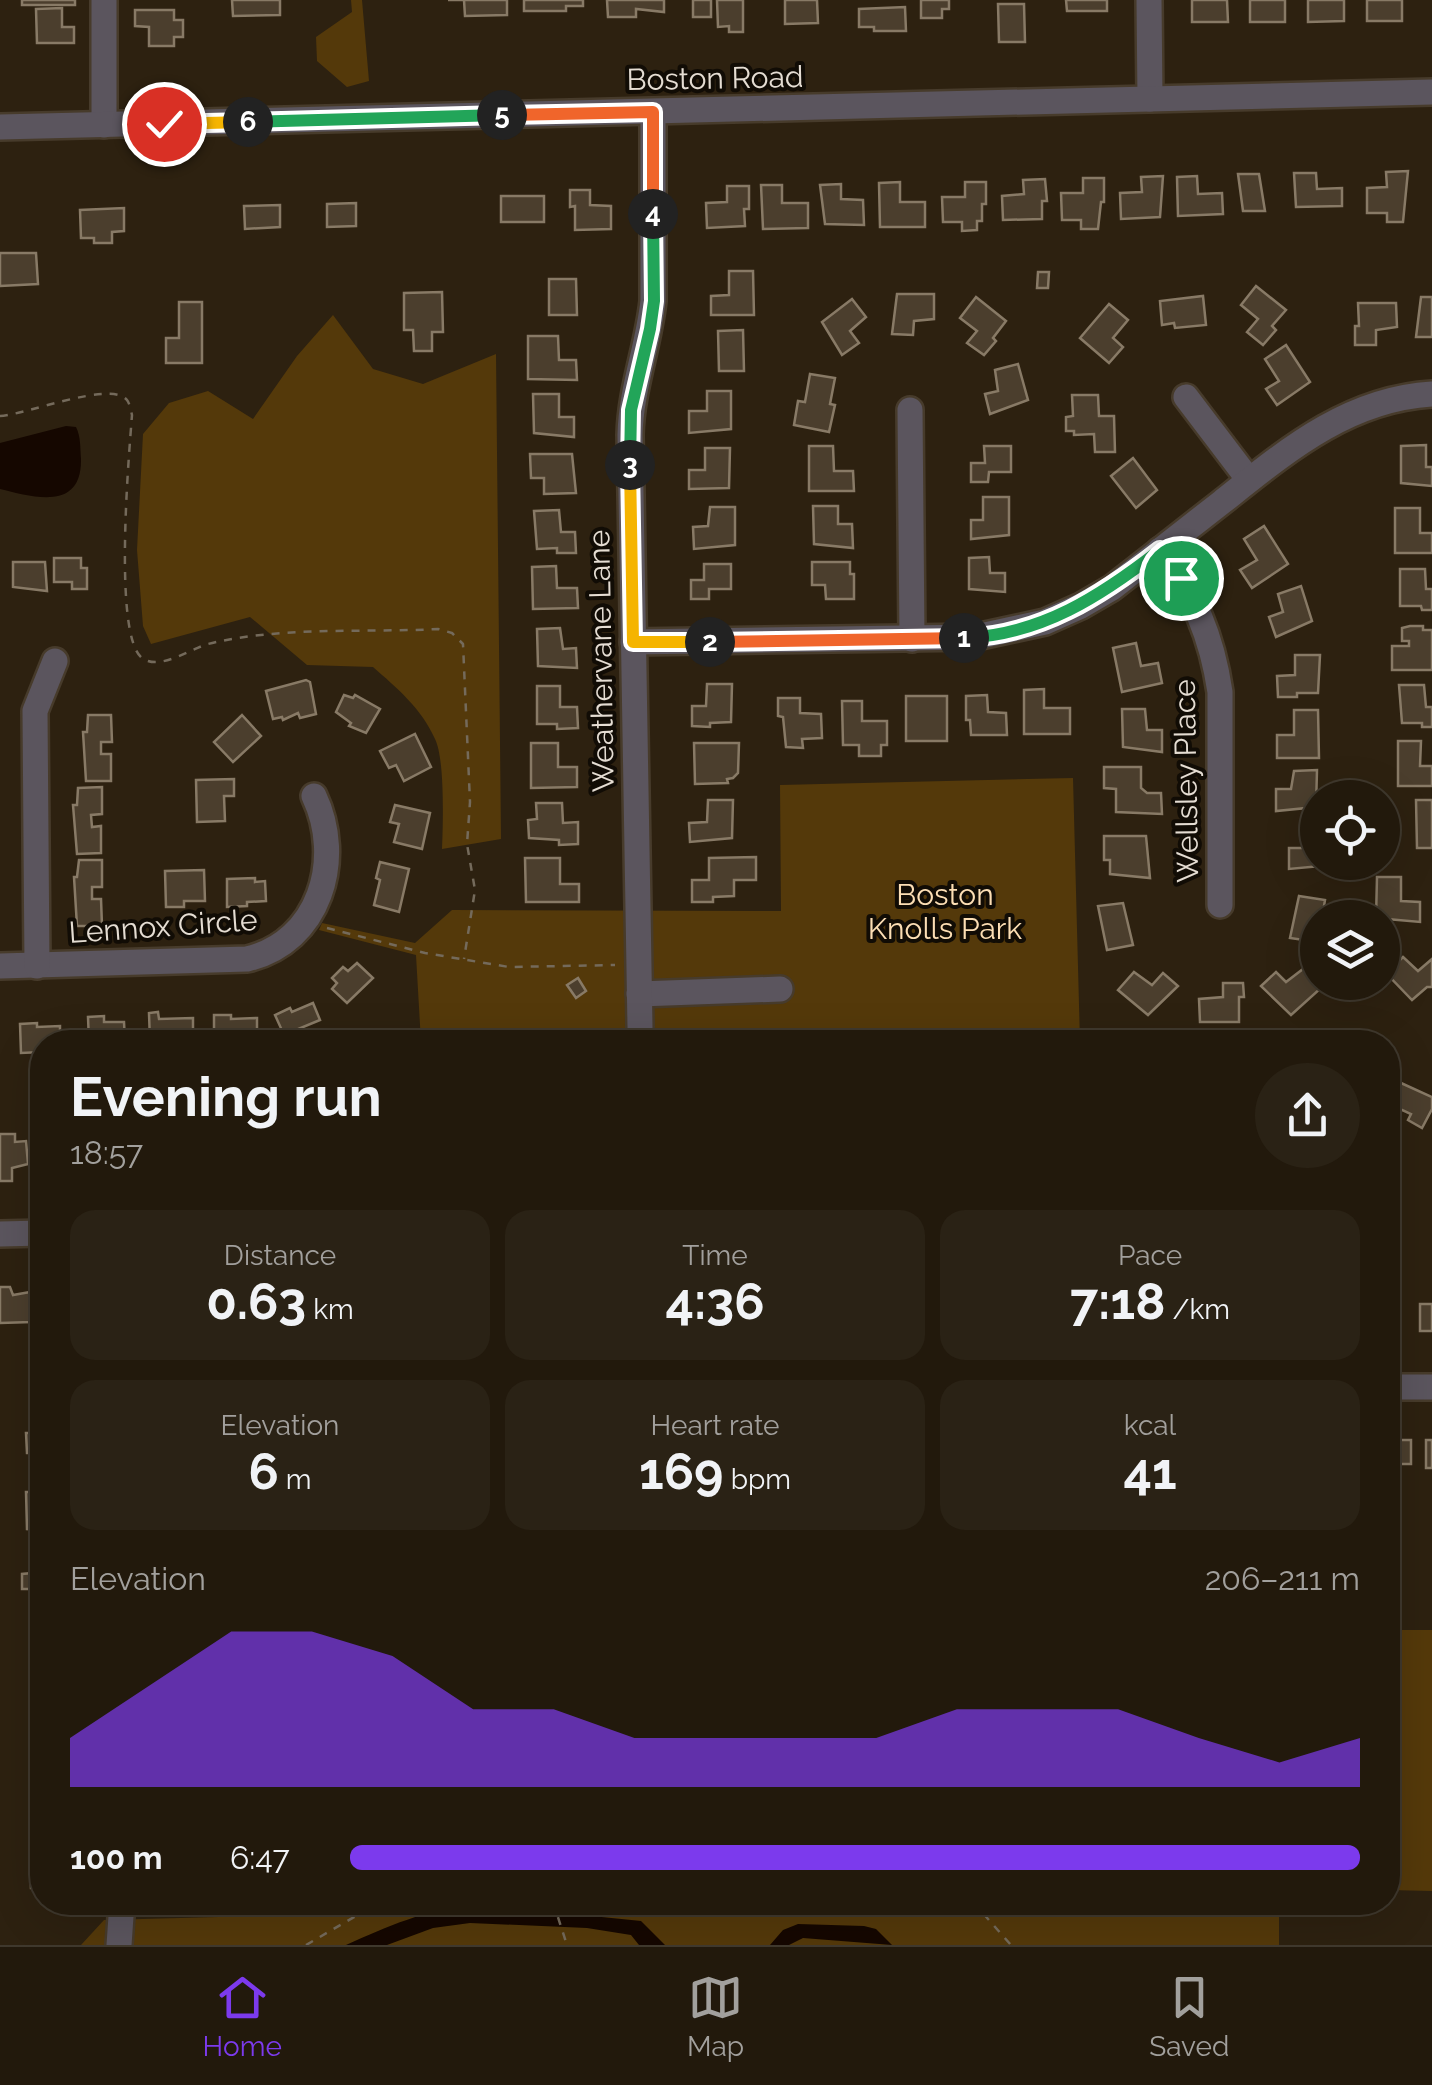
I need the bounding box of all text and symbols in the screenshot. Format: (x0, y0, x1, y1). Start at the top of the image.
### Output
street label: Boston Road (626, 59, 804, 97)
pin (122, 82, 207, 167)
pin: 5 (477, 90, 527, 140)
icon: check (137, 97, 192, 152)
pin: 6 (223, 97, 273, 147)
text: 5 (494, 98, 510, 131)
text: 6 (240, 105, 257, 138)
pin: 4 (628, 189, 678, 239)
text: 4 (645, 197, 661, 230)
pin: 3 (605, 440, 655, 490)
text: 3 (622, 448, 638, 481)
street label: Weathervane Lane (581, 529, 621, 793)
pin (1139, 536, 1224, 621)
icon: arrive (1154, 551, 1209, 606)
pin: 1 (939, 613, 989, 663)
pin: 2 (685, 617, 735, 667)
text: 1 (957, 621, 971, 654)
text: 2 (702, 625, 718, 658)
street label: Wellsley Place (1167, 679, 1205, 883)
map controls (1300, 780, 1400, 1000)
button: locate (1300, 780, 1400, 880)
park label: Boston Knolls Park (868, 877, 1022, 946)
button: layers (1300, 900, 1400, 1000)
street label: Lennox Circle (67, 902, 259, 950)
button: share (1255, 1063, 1360, 1168)
text: Evening run (70, 1064, 382, 1129)
text: 18:57 (70, 1134, 143, 1171)
text: Distance (224, 1239, 336, 1272)
text: Time (682, 1239, 748, 1272)
text: Pace (1118, 1239, 1182, 1272)
text: 0.63 (206, 1272, 306, 1331)
text: 4:36 (665, 1272, 765, 1331)
text: 7:18 (1070, 1272, 1165, 1331)
text: km (306, 1293, 354, 1326)
text: /km (1165, 1293, 1230, 1326)
text: Elevation (221, 1409, 339, 1442)
text: Heart rate (651, 1409, 779, 1442)
text: kcal (1124, 1409, 1176, 1442)
text: 6 (248, 1442, 279, 1501)
text: 169 (639, 1442, 724, 1501)
text: 41 (1123, 1442, 1177, 1501)
text: m (279, 1463, 312, 1496)
text: bpm (724, 1463, 791, 1496)
text: Elevation (70, 1560, 206, 1597)
text: 206–211 m (1205, 1560, 1360, 1597)
text: 100 m (70, 1839, 163, 1876)
text: 6:47 (230, 1839, 290, 1876)
tab: Home (203, 1970, 282, 2063)
tab: Map (687, 1970, 744, 2063)
tab: Saved (1149, 1970, 1229, 2063)

